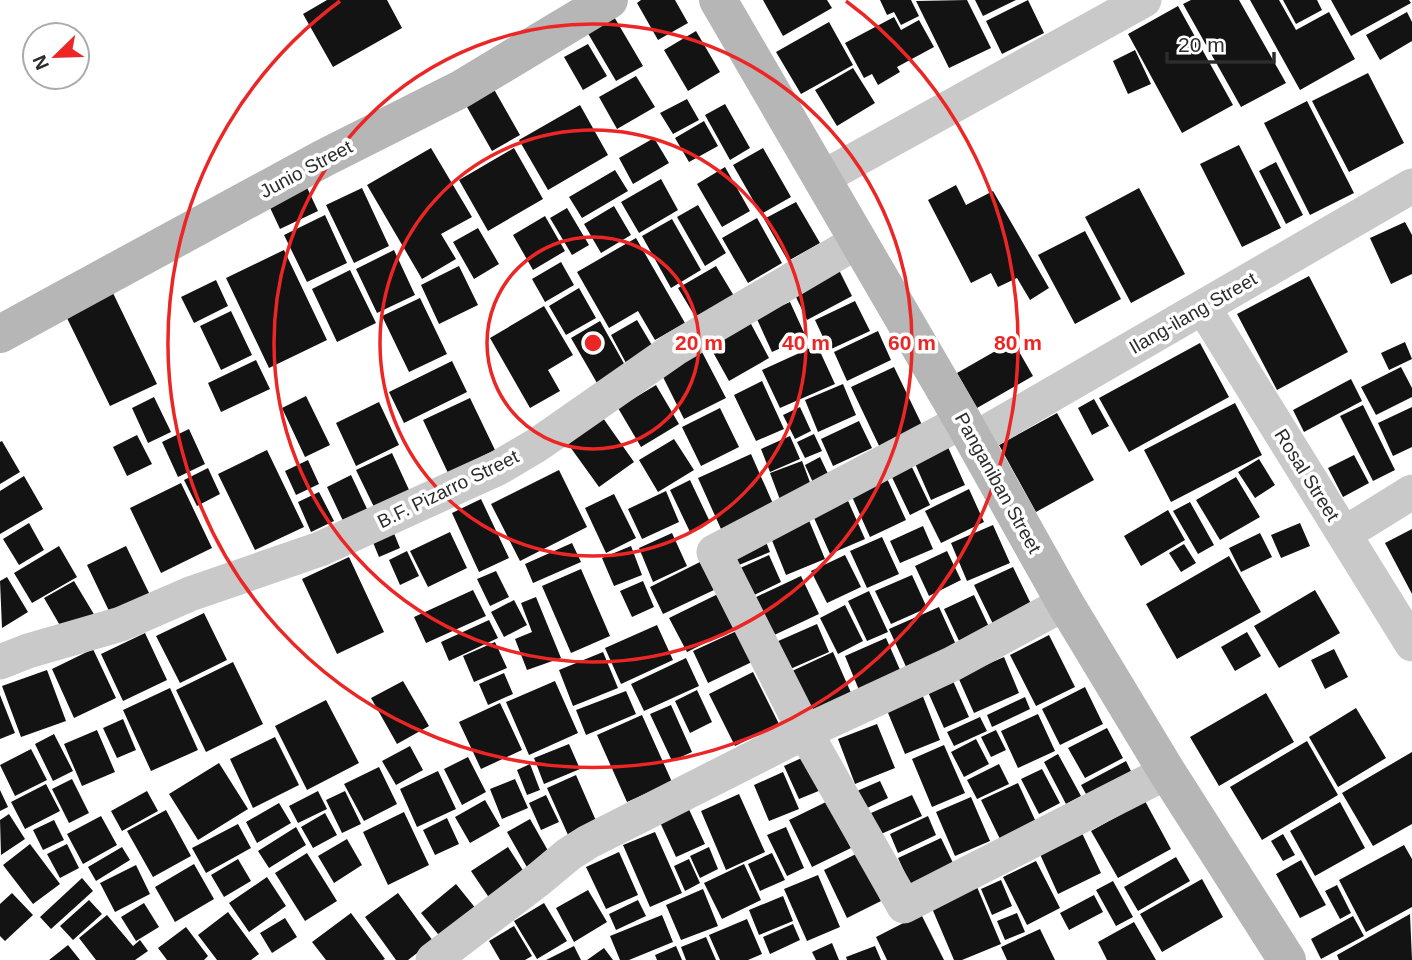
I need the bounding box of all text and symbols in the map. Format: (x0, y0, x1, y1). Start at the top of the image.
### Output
north arrow (21, 21, 91, 91)
scale bar (1167, 21, 1274, 65)
text: 20 m (1178, 33, 1225, 56)
text: N (28, 52, 53, 73)
street label: Junio Street (256, 136, 356, 202)
street label: Ilang-ilang Street (1126, 268, 1261, 358)
centre of rings (581, 331, 605, 355)
text: 20 m (675, 331, 723, 354)
text: 40 m (782, 331, 830, 354)
text: 60 m (888, 331, 936, 354)
text: 80 m (994, 331, 1042, 354)
street label: Panganiban Street (951, 409, 1046, 558)
street label: Rosal Street (1270, 425, 1344, 526)
street label: B.F. Pizarro Street (374, 445, 523, 532)

